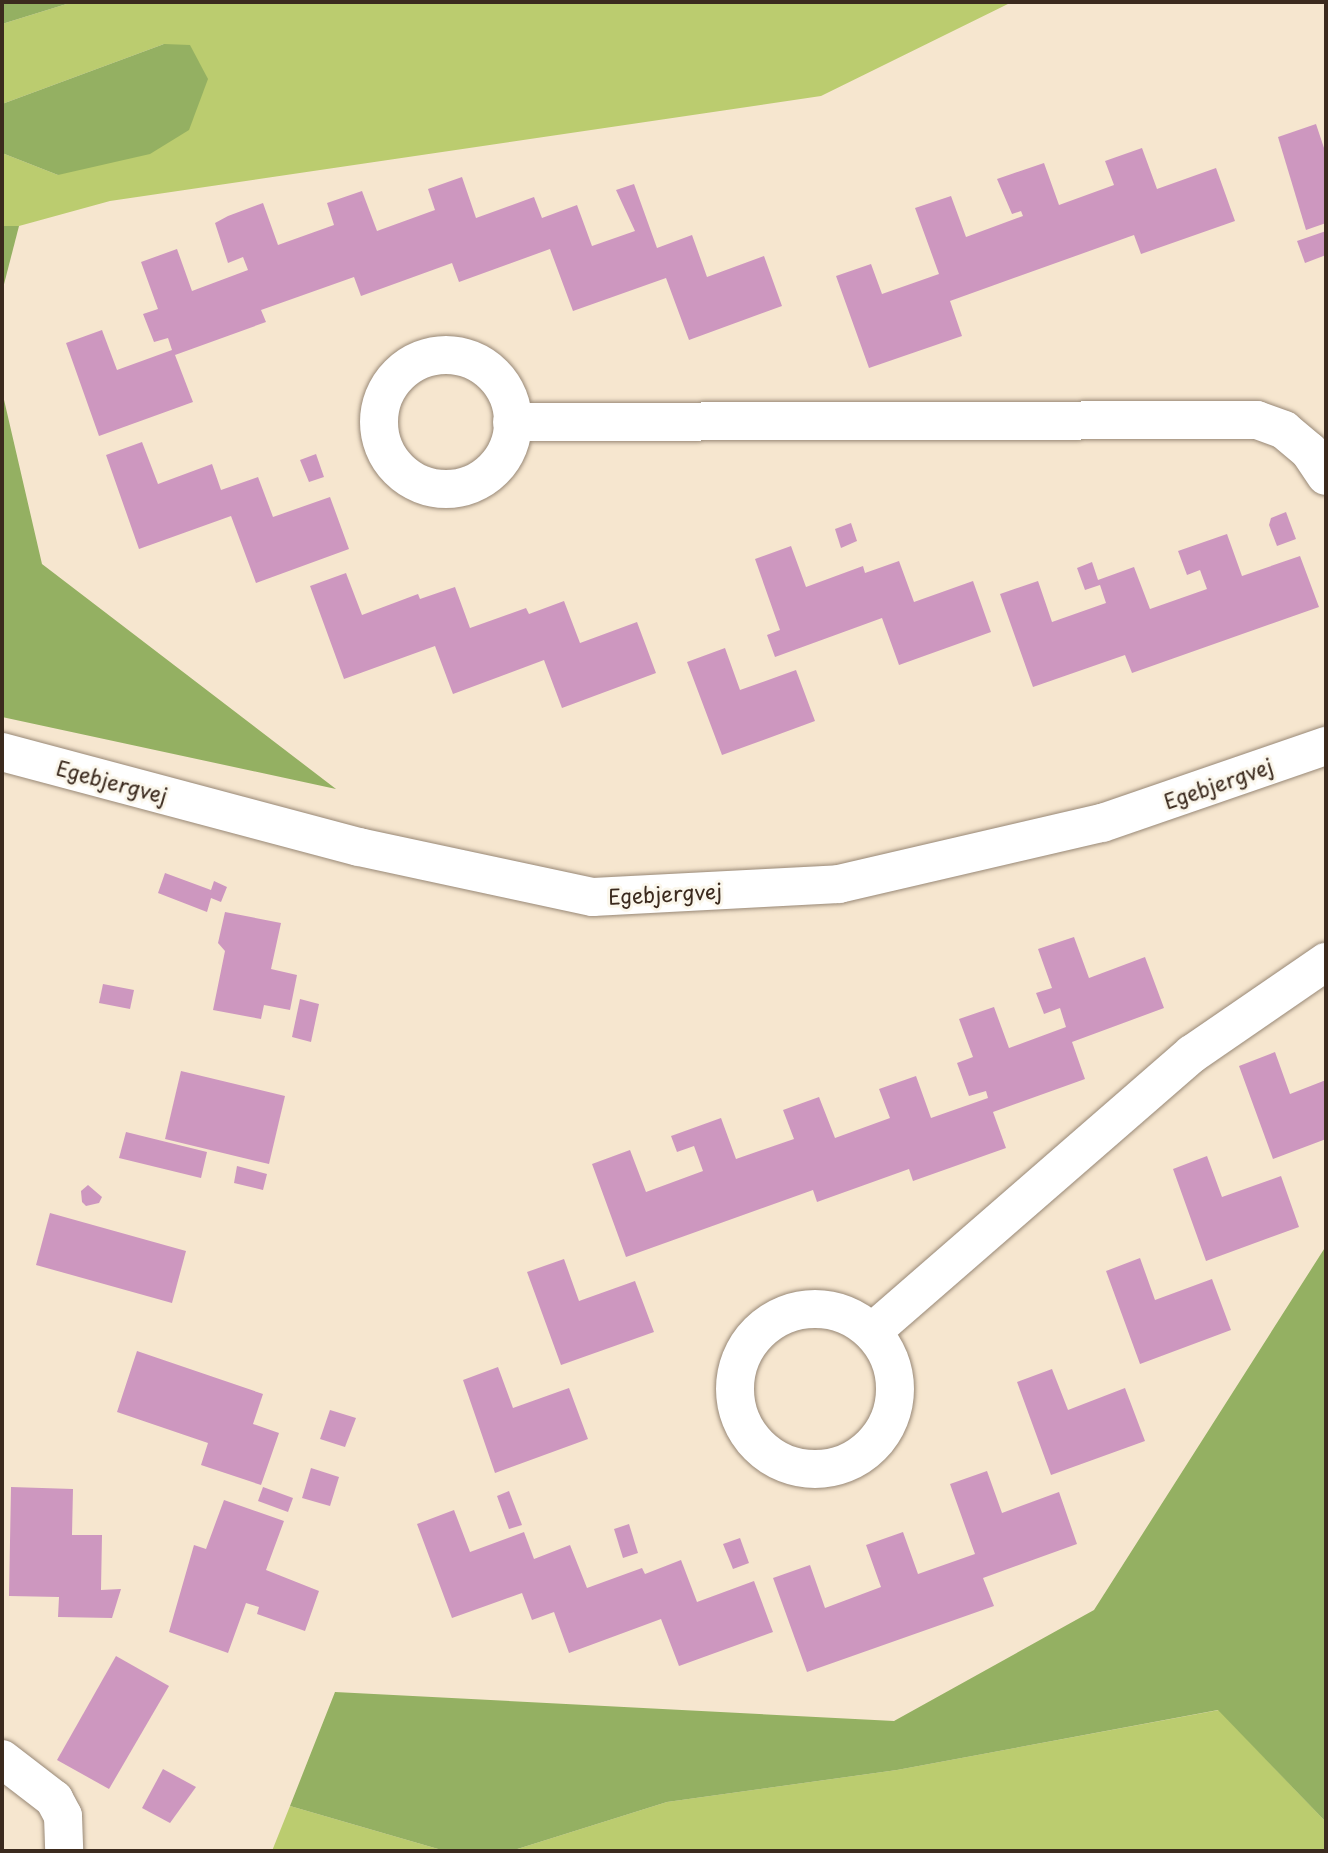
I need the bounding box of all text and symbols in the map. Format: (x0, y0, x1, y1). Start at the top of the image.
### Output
street label: Egebjergvej (1160, 753, 1276, 813)
street label: Egebjergvej (54, 754, 170, 808)
street label: Egebjergvej (607, 877, 723, 909)

